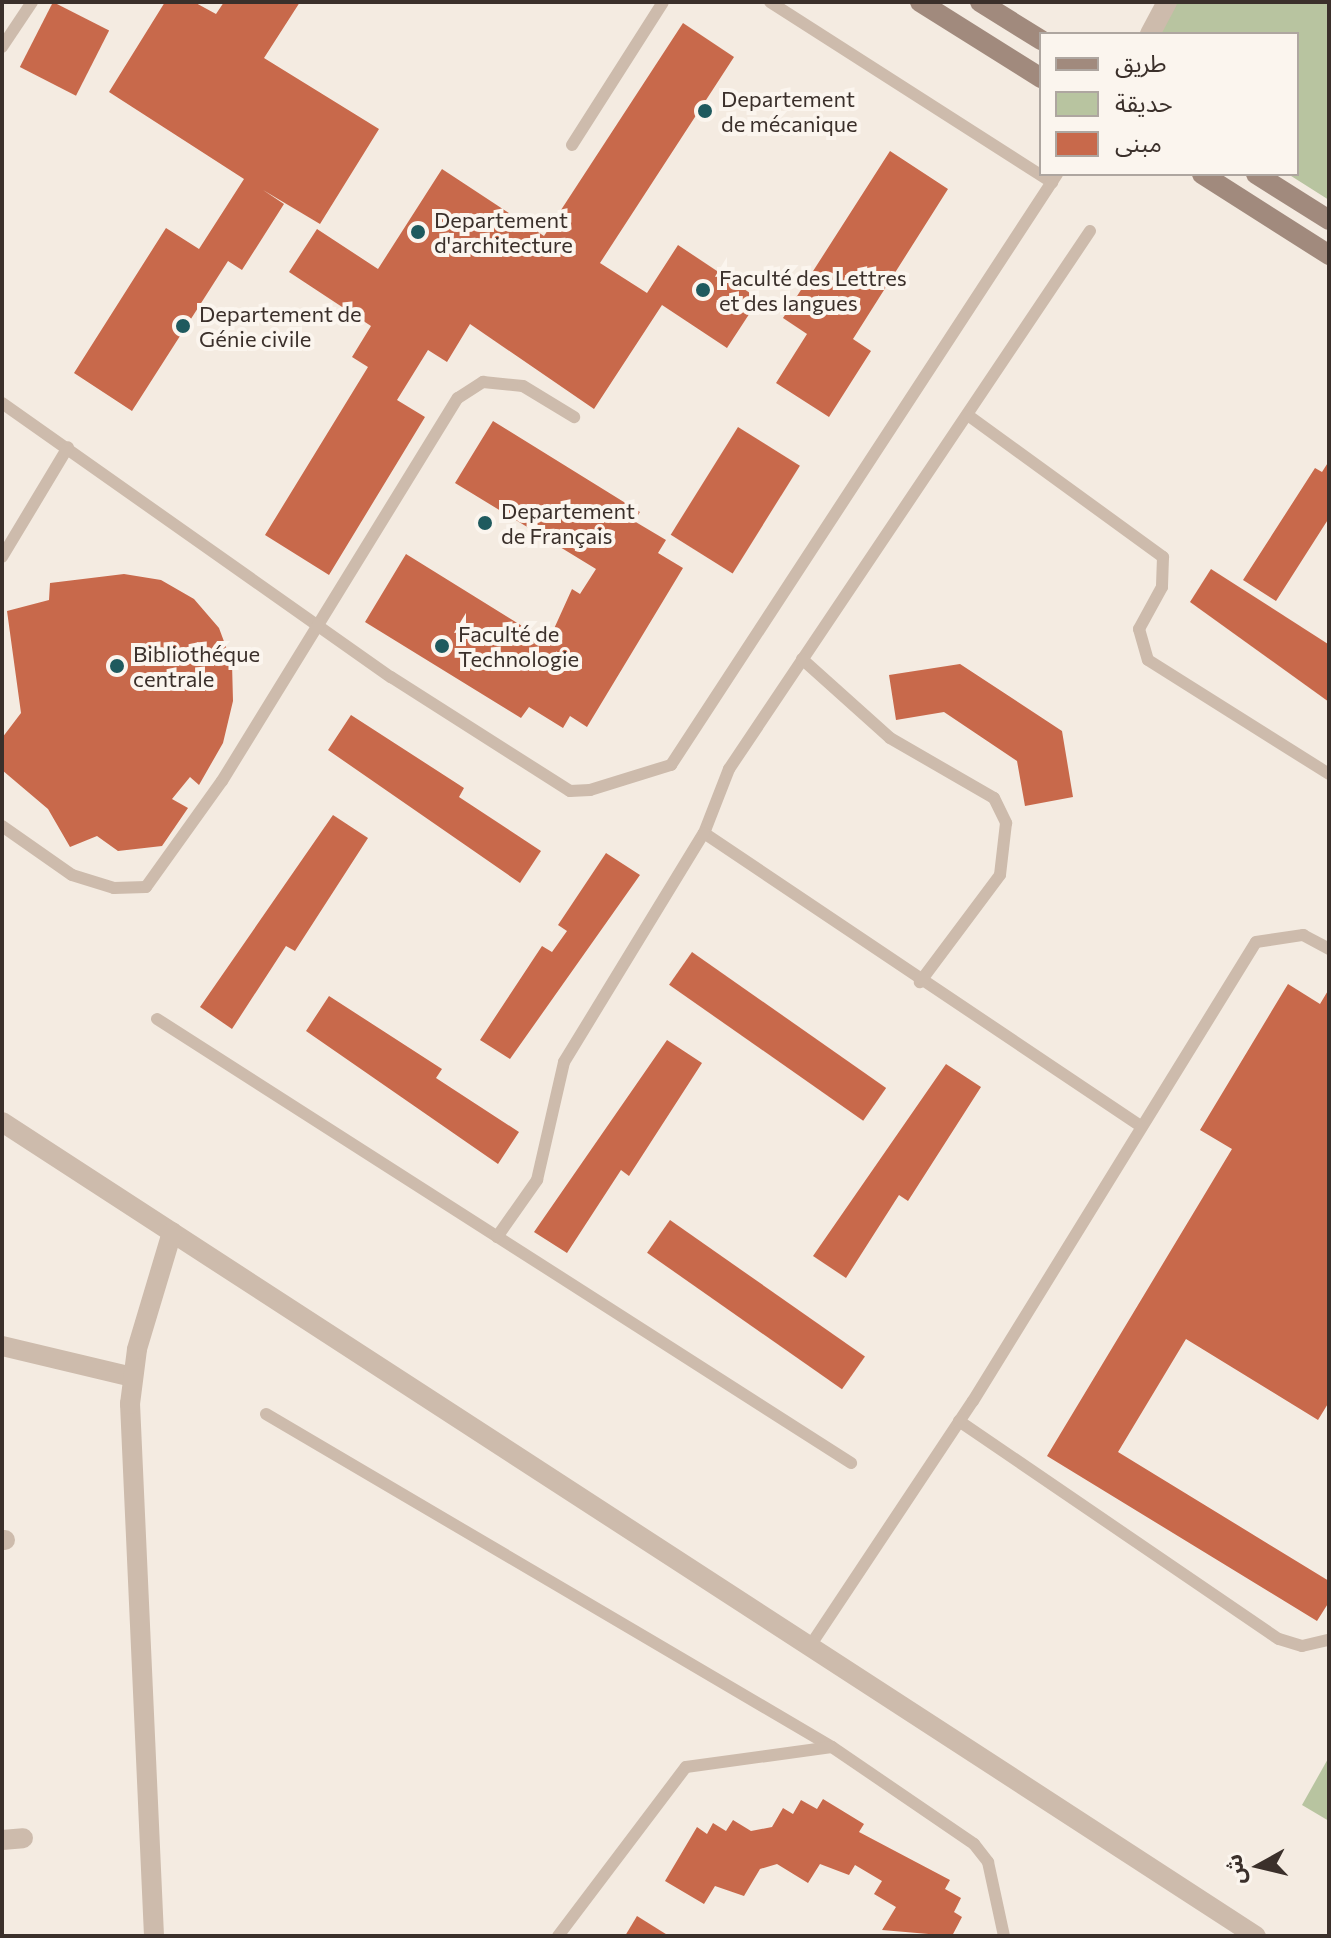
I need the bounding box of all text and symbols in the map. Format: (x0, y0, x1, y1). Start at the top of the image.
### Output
legend (1039, 32, 1299, 176)
text: طريق (1115, 48, 1167, 77)
place label: Departement de mécanique (721, 85, 858, 136)
text: حديقة (1115, 88, 1173, 117)
marker: Departement de mécanique (696, 102, 714, 120)
text: مبنى (1115, 128, 1162, 157)
place label: Departement d'architecture (434, 206, 573, 258)
marker: Departement d'architecture (409, 223, 427, 241)
place label: Faculté des Lettres et des langues (719, 264, 907, 316)
marker: Faculté des Lettres et des langues (694, 281, 712, 299)
place label: Departement de Génie civile (199, 300, 362, 352)
marker: Departement de Génie civile (174, 317, 192, 335)
place label: Departement de Français (501, 497, 635, 548)
marker: Departement de Français (476, 514, 494, 532)
place label: Faculté de Technologie (458, 620, 579, 672)
marker: Faculté de Technologie (433, 637, 451, 655)
place label: Bibliothéque centrale (133, 640, 260, 692)
marker: Bibliothéque centrale (108, 657, 126, 675)
north arrow (1219, 1826, 1299, 1906)
text: ش (1219, 1853, 1250, 1886)

